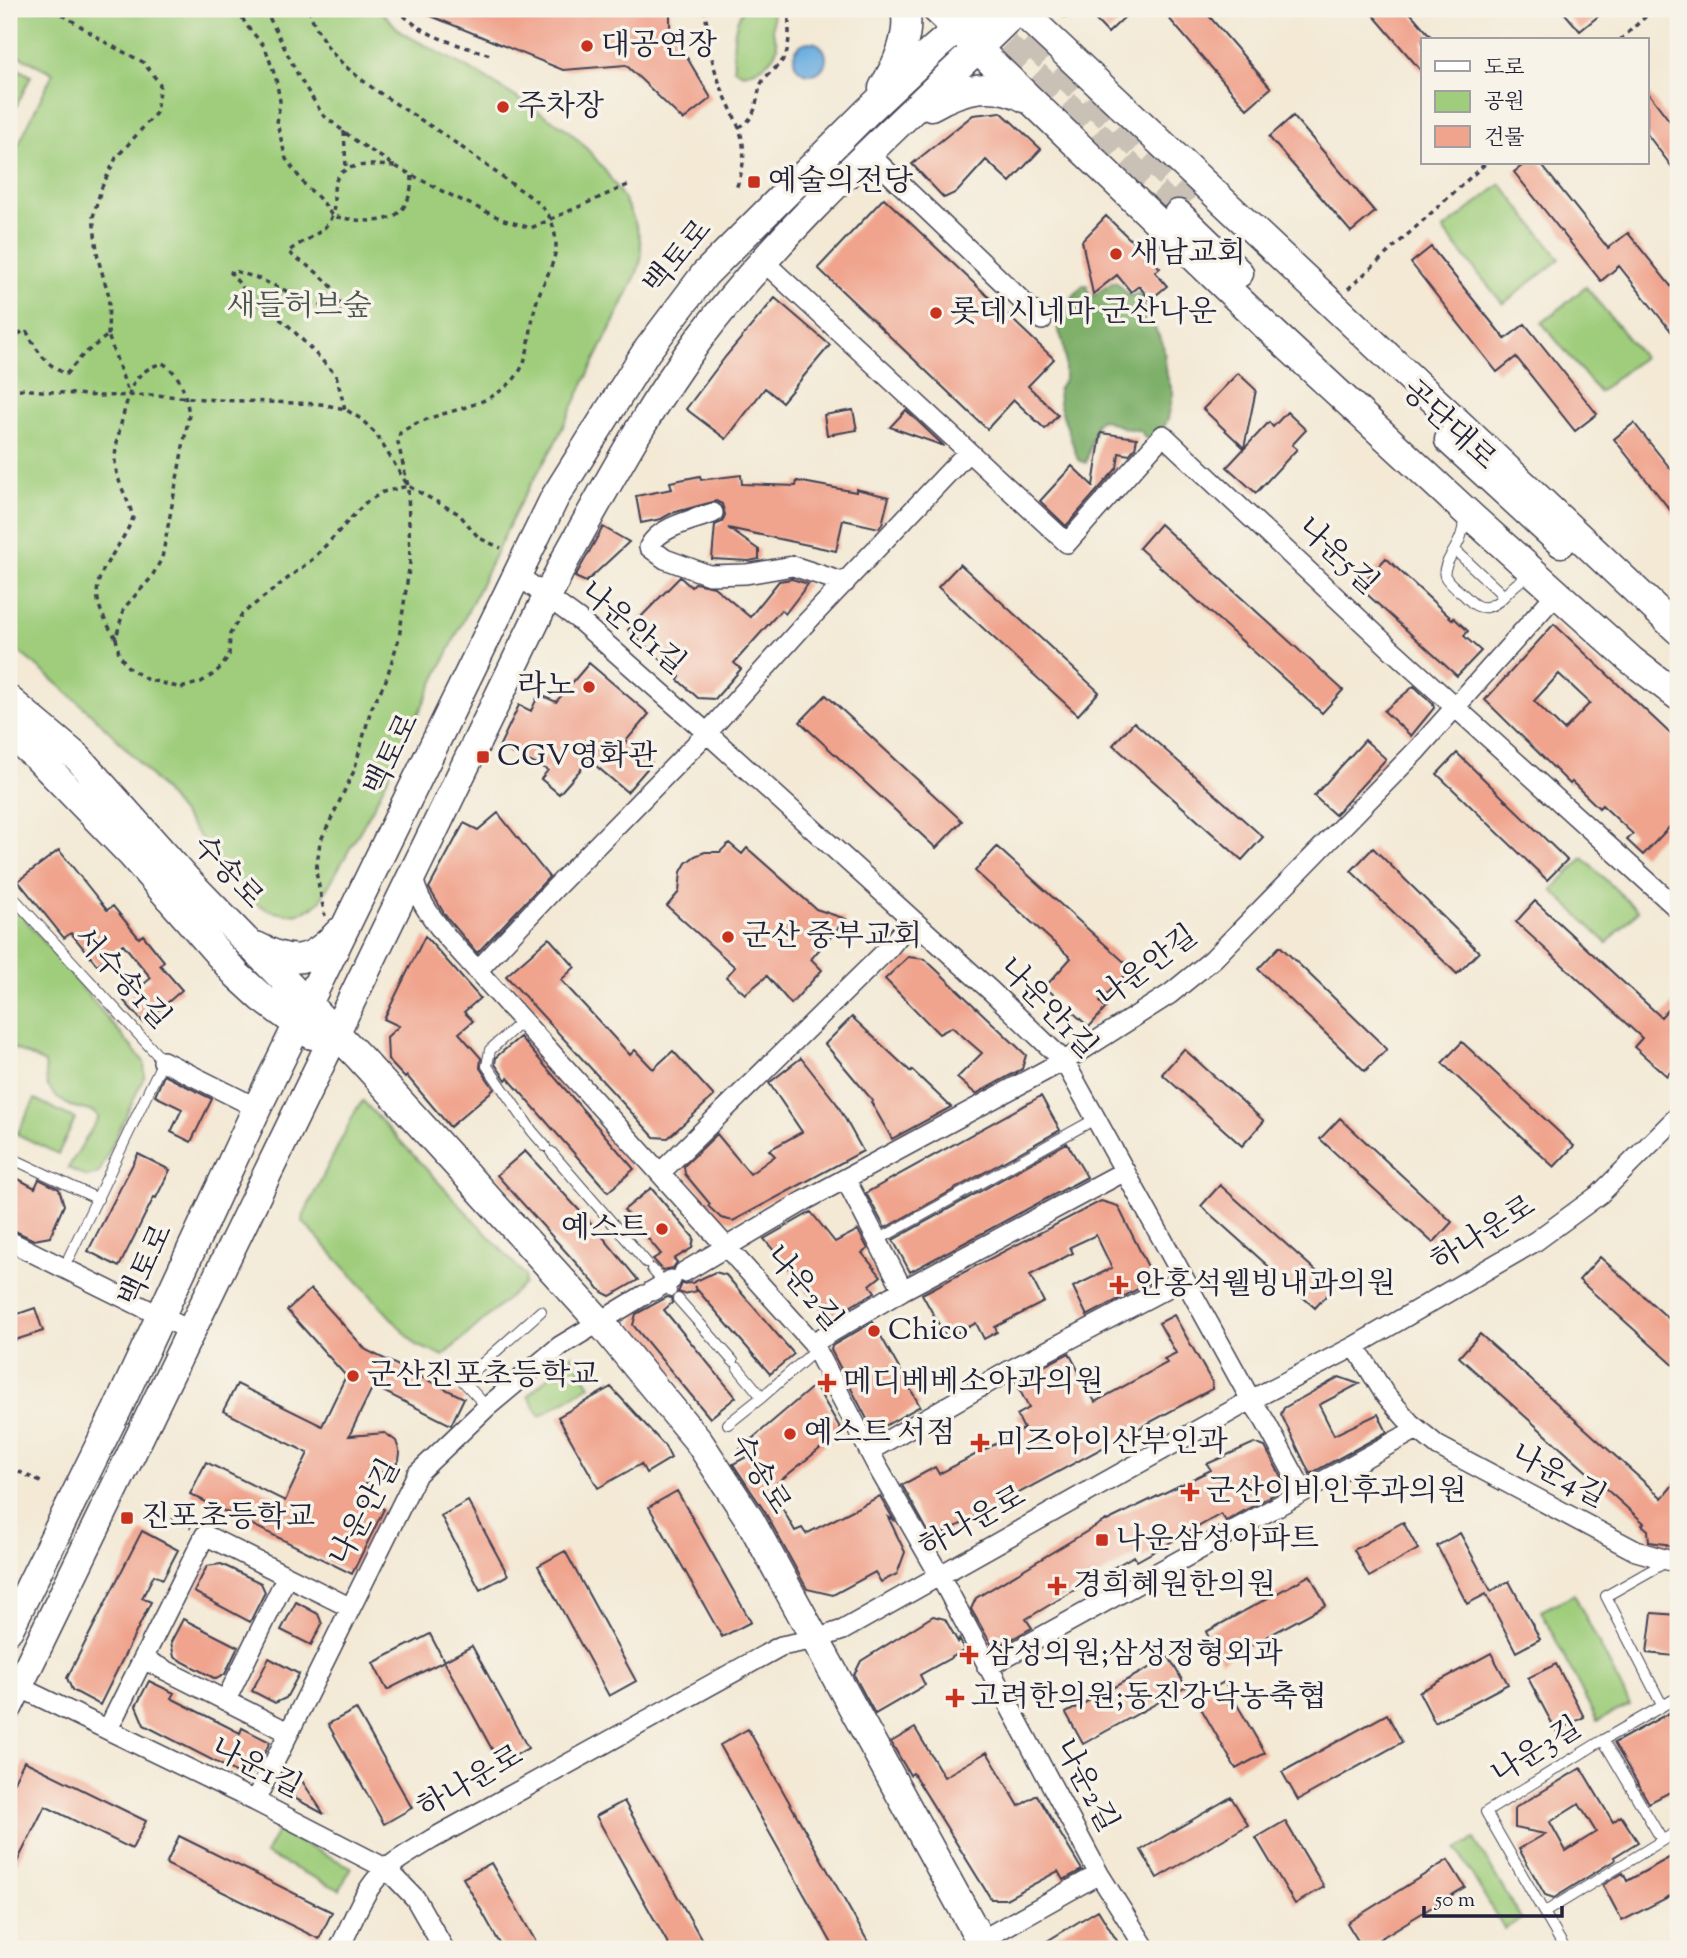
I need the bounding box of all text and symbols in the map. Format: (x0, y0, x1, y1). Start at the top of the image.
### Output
place label: 대공연장 (601, 25, 717, 68)
marker: 대공연장 (579, 38, 595, 54)
legend (1421, 38, 1648, 164)
text: 도로 (1484, 54, 1525, 84)
place label: 주차장 (517, 86, 604, 129)
text: 공원 (1484, 88, 1525, 118)
marker: 주차장 (495, 99, 511, 115)
text: 건물 (1484, 124, 1525, 154)
place label: 예술의전당 (768, 161, 913, 204)
marker: 예술의전당 (746, 174, 762, 190)
street label: 백토로 (635, 211, 723, 305)
place label: 새남교회 (1130, 233, 1246, 276)
marker: 새남교회 (1108, 246, 1124, 262)
park label: 새들허브숲 (227, 286, 371, 329)
place label: 롯데시네마 군산나운 (950, 292, 1217, 335)
marker: 롯데시네마 군산나운 (928, 305, 944, 321)
street label: 공단대로 (1391, 371, 1505, 481)
street label: 나운5길 (1287, 508, 1387, 606)
street label: 나운안1길 (570, 572, 694, 686)
place label: 라노 (517, 666, 575, 709)
marker: 라노 (581, 679, 597, 695)
street label: 백토로 (355, 706, 431, 804)
place label: CGV영화관 (497, 736, 658, 779)
marker: CGV영화관 (475, 749, 491, 765)
street label: 수송로 (182, 827, 272, 919)
place label: 군산 중부교회 (742, 916, 922, 959)
street label: 나운안길 (1089, 916, 1207, 1020)
street label: 서수송1길 (62, 918, 180, 1040)
marker: 군산 중부교회 (720, 929, 736, 945)
street label: 나운안1길 (988, 949, 1106, 1069)
street label: 하나운로 (1423, 1186, 1545, 1284)
place label: 예스트 (561, 1208, 648, 1251)
street label: 백토로 (109, 1218, 185, 1314)
marker: 예스트 (654, 1221, 670, 1237)
street label: 나운2길 (754, 1237, 852, 1341)
place label: 안홍석웰빙내과의원 (1135, 1264, 1396, 1307)
marker: 안홍석웰빙내과의원 (1109, 1275, 1129, 1295)
place label: Chico (888, 1310, 968, 1353)
marker: Chico (866, 1323, 882, 1339)
place label: 군산진포초등학교 (367, 1355, 599, 1398)
place label: 메디베베소아과의원 (843, 1362, 1104, 1405)
marker: 군산진포초등학교 (345, 1368, 361, 1384)
marker: 메디베베소아과의원 (817, 1373, 837, 1393)
place label: 예스트 서점 (804, 1413, 955, 1456)
place label: 미즈아이산부인과 (996, 1422, 1228, 1465)
marker: 예스트 서점 (782, 1426, 798, 1442)
street label: 수송로 (718, 1427, 800, 1523)
marker: 미즈아이산부인과 (970, 1433, 990, 1453)
street label: 나운4길 (1503, 1434, 1613, 1520)
street label: 나운안길 (320, 1452, 412, 1574)
place label: 군산이비인후과의원 (1206, 1471, 1467, 1514)
street label: 하나운로 (912, 1476, 1034, 1570)
marker: 군산이비인후과의원 (1180, 1482, 1200, 1502)
place label: 진포초등학교 (141, 1497, 315, 1540)
marker: 진포초등학교 (119, 1510, 135, 1526)
place label: 나운삼성아파트 (1116, 1519, 1319, 1562)
marker: 나운삼성아파트 (1094, 1532, 1110, 1548)
place label: 경희혜원한의원 (1073, 1565, 1276, 1608)
marker: 경희혜원한의원 (1047, 1576, 1067, 1596)
place label: 삼성의원;삼성정형외과 (985, 1634, 1283, 1677)
marker: 삼성의원;삼성정형외과 (959, 1645, 979, 1665)
place label: 고려한의원;동진강낙농축협 (971, 1677, 1327, 1720)
marker: 고려한의원;동진강낙농축협 (945, 1688, 965, 1708)
street label: 나운3길 (1484, 1708, 1590, 1796)
street label: 나운1길 (203, 1728, 309, 1810)
street label: 나운2길 (1042, 1731, 1128, 1841)
street label: 하나운로 (410, 1735, 532, 1831)
scale bar (1424, 1874, 1563, 1918)
text: 50 m (1434, 1886, 1475, 1916)

